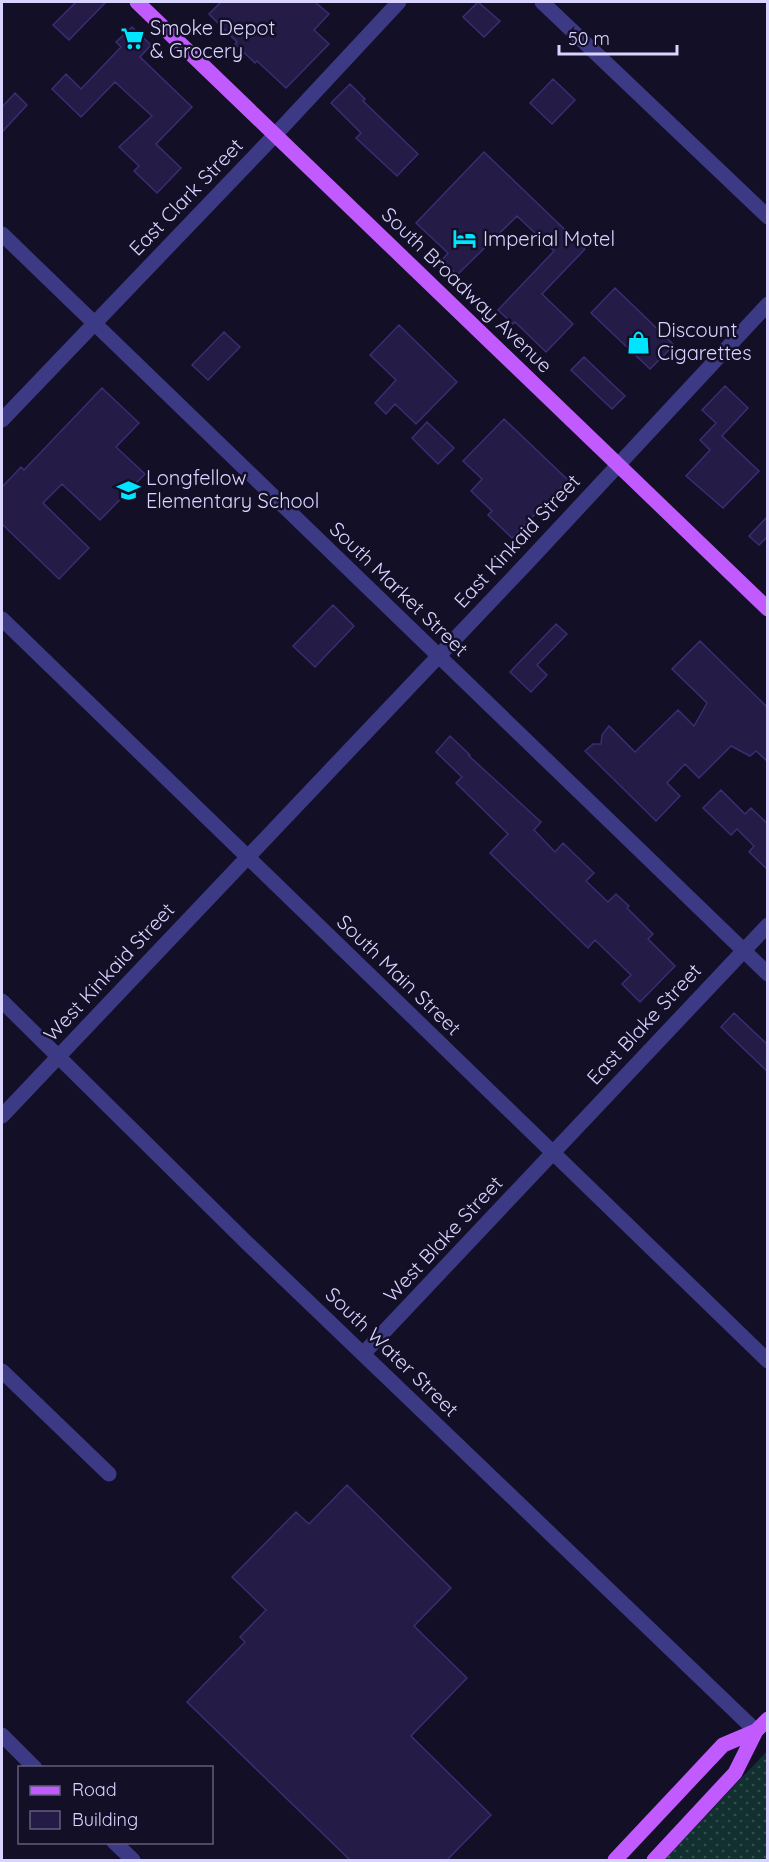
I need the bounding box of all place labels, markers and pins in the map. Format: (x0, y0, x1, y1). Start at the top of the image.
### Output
place label: Smoke Depot & Grocery (150, 15, 276, 63)
supermarket icon: Smoke Depot & Grocery (119, 26, 145, 52)
hotel icon: Imperial Motel (452, 226, 478, 252)
place label: Imperial Motel (483, 226, 615, 251)
place label: Discount Cigarettes (657, 317, 752, 365)
shop icon: Discount Cigarettes (626, 329, 652, 355)
place label: Longfellow Elementary School (146, 465, 319, 513)
school or university icon: Longfellow Elementary School (115, 477, 141, 503)

